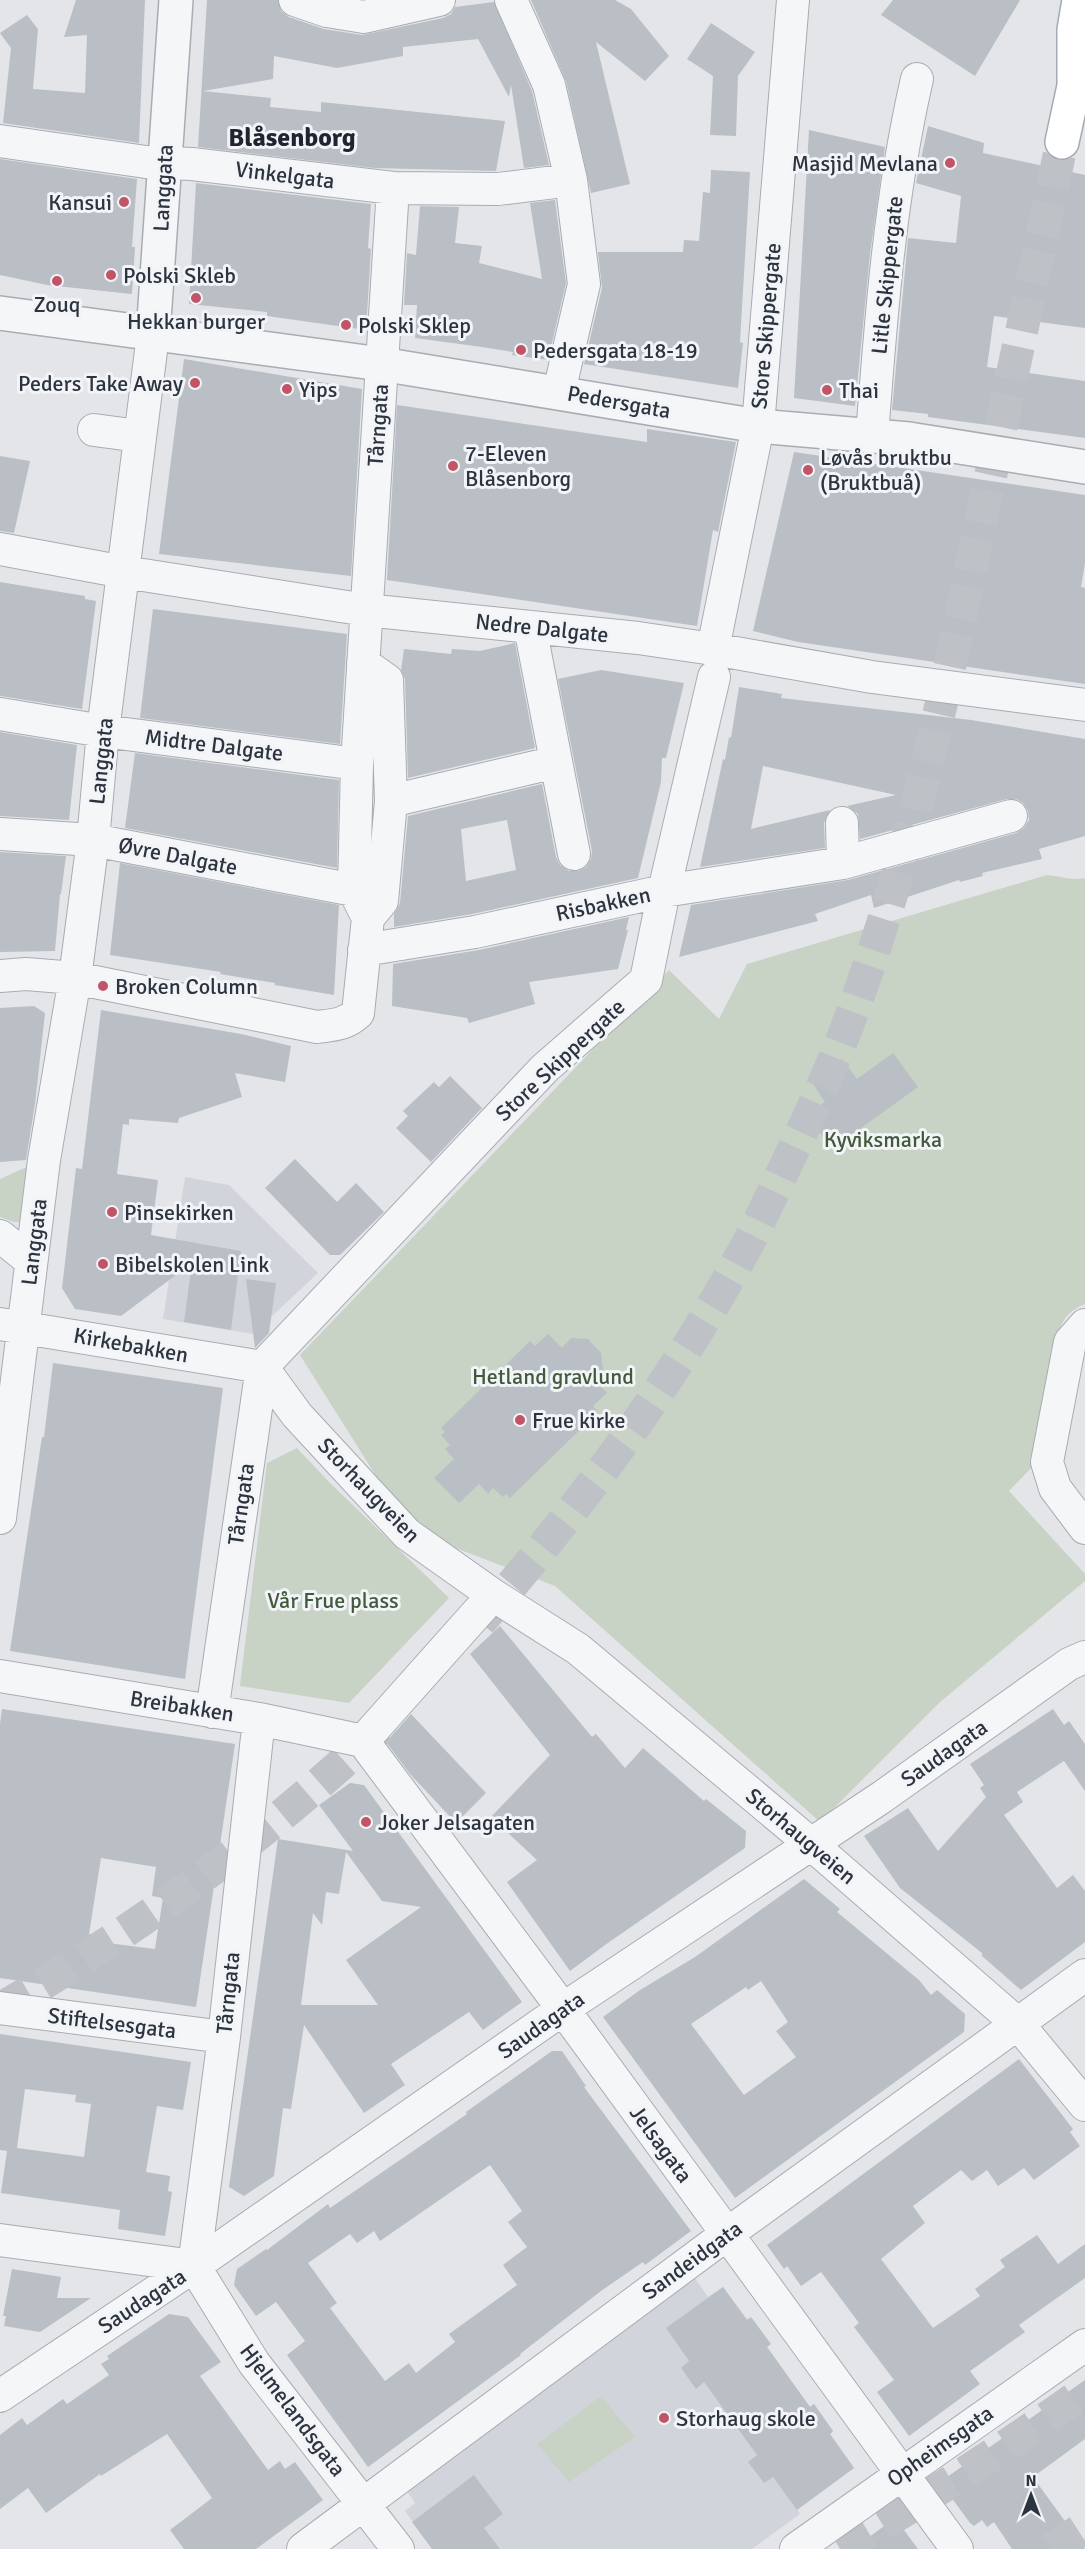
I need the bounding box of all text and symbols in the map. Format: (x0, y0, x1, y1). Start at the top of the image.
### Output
district label: Blåsenborg (228, 122, 356, 154)
street label: Langgata (147, 144, 179, 232)
place label: Masjid Mevlana (791, 150, 938, 177)
street label: Vinkelgata (234, 156, 336, 194)
marker: Masjid Mevlana (943, 156, 957, 170)
place label: Kansui (48, 189, 112, 216)
street label: Litle Skippergate (865, 194, 909, 356)
marker: Kansui (117, 195, 131, 209)
street label: Store Skippergate (745, 242, 787, 410)
place label: Polski Skleb (123, 262, 236, 289)
marker: Polski Skleb (104, 268, 118, 282)
marker: Zouq (50, 274, 64, 288)
place label: Zouq (34, 291, 80, 318)
marker: Hekkan burger (189, 291, 203, 305)
place label: Hekkan burger (127, 308, 265, 335)
place label: Polski Sklep (358, 312, 471, 339)
marker: Polski Sklep (339, 318, 353, 332)
place label: Pedersgata 18-19 (533, 337, 698, 364)
marker: Pedersgata 18-19 (514, 343, 528, 357)
place label: Peders Take Away (18, 370, 184, 397)
marker: Peders Take Away (188, 376, 202, 390)
place label: Yips (299, 376, 337, 403)
place label: Thai (839, 377, 879, 404)
street label: Pedersgata (565, 380, 673, 424)
marker: Yips (280, 382, 294, 396)
street label: Tårngata (362, 383, 394, 467)
marker: Thai (820, 383, 834, 397)
place label: 7-Eleven Blåsenborg (465, 440, 571, 492)
place label: Løvås bruktbu (Bruktbuå) (820, 444, 952, 496)
marker: 7-Eleven Blåsenborg (446, 459, 460, 473)
marker: Løvås bruktbu (Bruktbuå) (801, 463, 815, 477)
street label: Nedre Dalgate (474, 608, 610, 648)
street label: Langgata (83, 716, 119, 806)
street label: Midtre Dalgate (143, 723, 285, 767)
street label: Øvre Dalgate (116, 831, 240, 881)
street label: Risbakken (553, 881, 653, 927)
place label: Broken Column (115, 973, 258, 1000)
marker: Broken Column (96, 979, 110, 993)
street label: Store Skippergate (490, 993, 630, 1127)
park label: Kyviksmarka (824, 1126, 942, 1153)
street label: Langgata (15, 1197, 53, 1287)
place label: Pinsekirken (124, 1199, 234, 1226)
marker: Pinsekirken (105, 1205, 119, 1219)
place label: Bibelskolen Link (115, 1251, 269, 1278)
marker: Bibelskolen Link (96, 1257, 110, 1271)
street label: Kirkebakken (71, 1322, 191, 1368)
park label: Hetland gravlund (472, 1363, 634, 1390)
place label: Frue kirke (532, 1407, 625, 1434)
marker: Frue kirke (513, 1413, 527, 1427)
street label: Storhaugveien (312, 1432, 426, 1548)
street label: Tårngata (222, 1461, 260, 1547)
park label: Vår Frue plass (267, 1587, 399, 1614)
street label: Breibakken (128, 1684, 236, 1728)
street label: Saudagata (895, 1713, 993, 1793)
street label: Storhaugveien (740, 1782, 862, 1890)
place label: Joker Jelsagaten (378, 1809, 535, 1836)
marker: Joker Jelsagaten (359, 1815, 373, 1829)
street label: Tårngata (210, 1951, 246, 2035)
street label: Saudagata (492, 1985, 590, 2065)
street label: Stiftelsesgata (46, 2002, 178, 2044)
street label: Jelsagata (624, 2100, 698, 2188)
street label: Sandeidgata (637, 2215, 747, 2305)
street label: Saudagata (93, 2263, 191, 2339)
street label: Hjelmelandsgata (234, 2338, 352, 2482)
street label: Opheimsgata (882, 2399, 998, 2493)
place label: Storhaug skole (676, 2405, 816, 2432)
marker: Storhaug skole (657, 2411, 671, 2425)
north arrow (1001, 2465, 1061, 2525)
text: N (1025, 2471, 1037, 2491)

